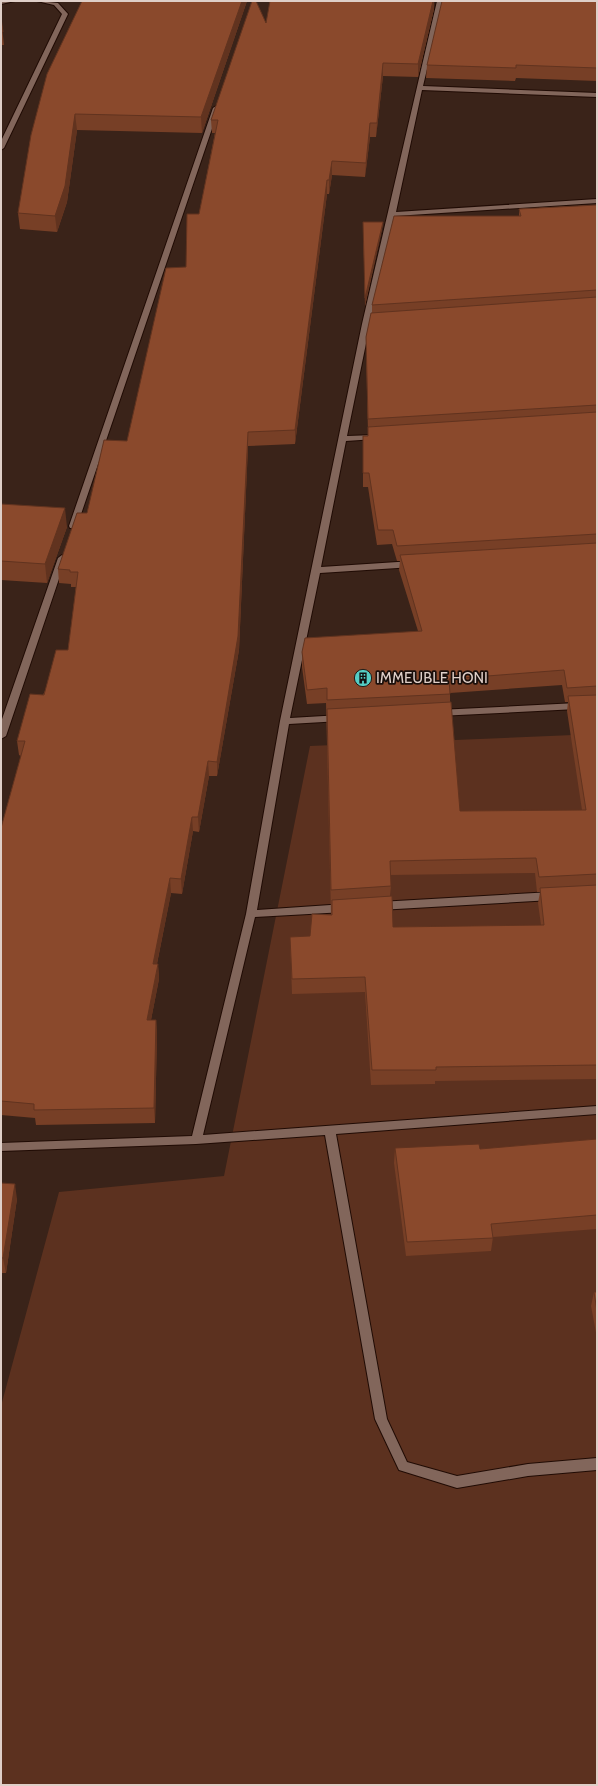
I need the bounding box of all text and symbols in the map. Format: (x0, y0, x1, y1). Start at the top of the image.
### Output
building icon: IMMEUBLE HONI (353, 668, 373, 688)
place label: IMMEUBLE HONI (376, 669, 488, 687)

